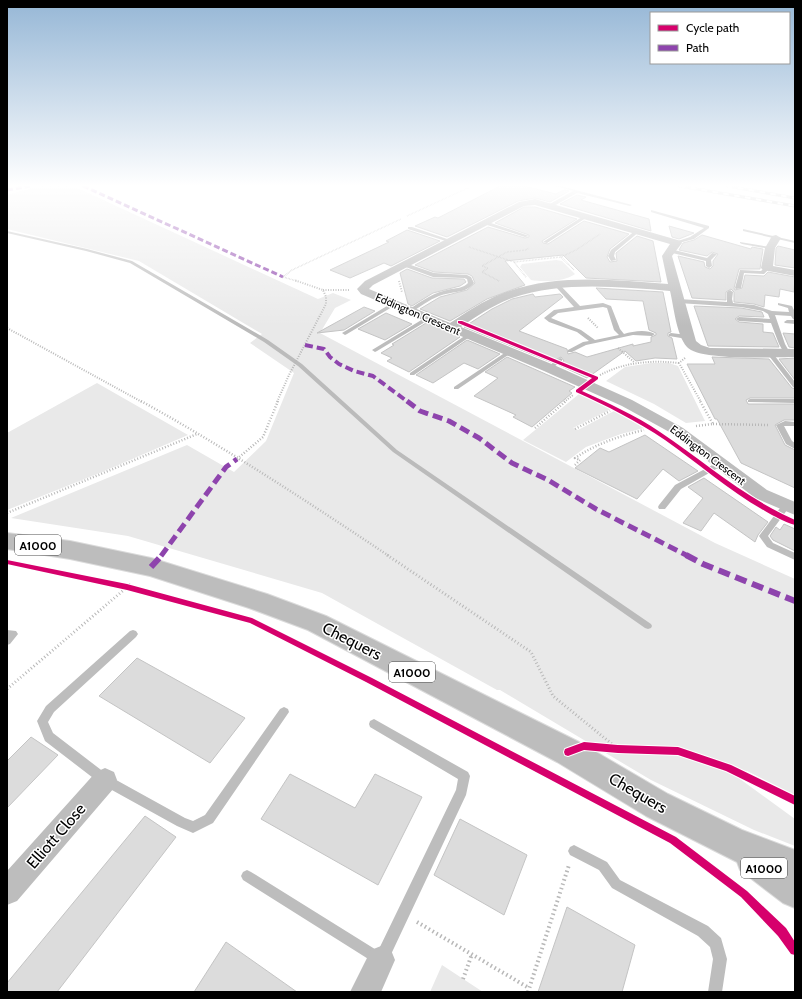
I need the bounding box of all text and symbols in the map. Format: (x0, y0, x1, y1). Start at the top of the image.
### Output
legend (650, 12, 790, 64)
text: Cycle path (686, 20, 739, 35)
text: Path (686, 40, 709, 55)
street label: Eddington Crescent (373, 290, 463, 338)
street label: Eddington Crescent (667, 422, 749, 488)
road number: A1000 (15, 535, 61, 555)
street label: Chequers (319, 618, 385, 664)
road number: A1000 (389, 662, 435, 682)
street label: Chequers (606, 769, 671, 817)
street label: Elliott Close (23, 800, 89, 872)
road number: A1000 (741, 858, 787, 878)

